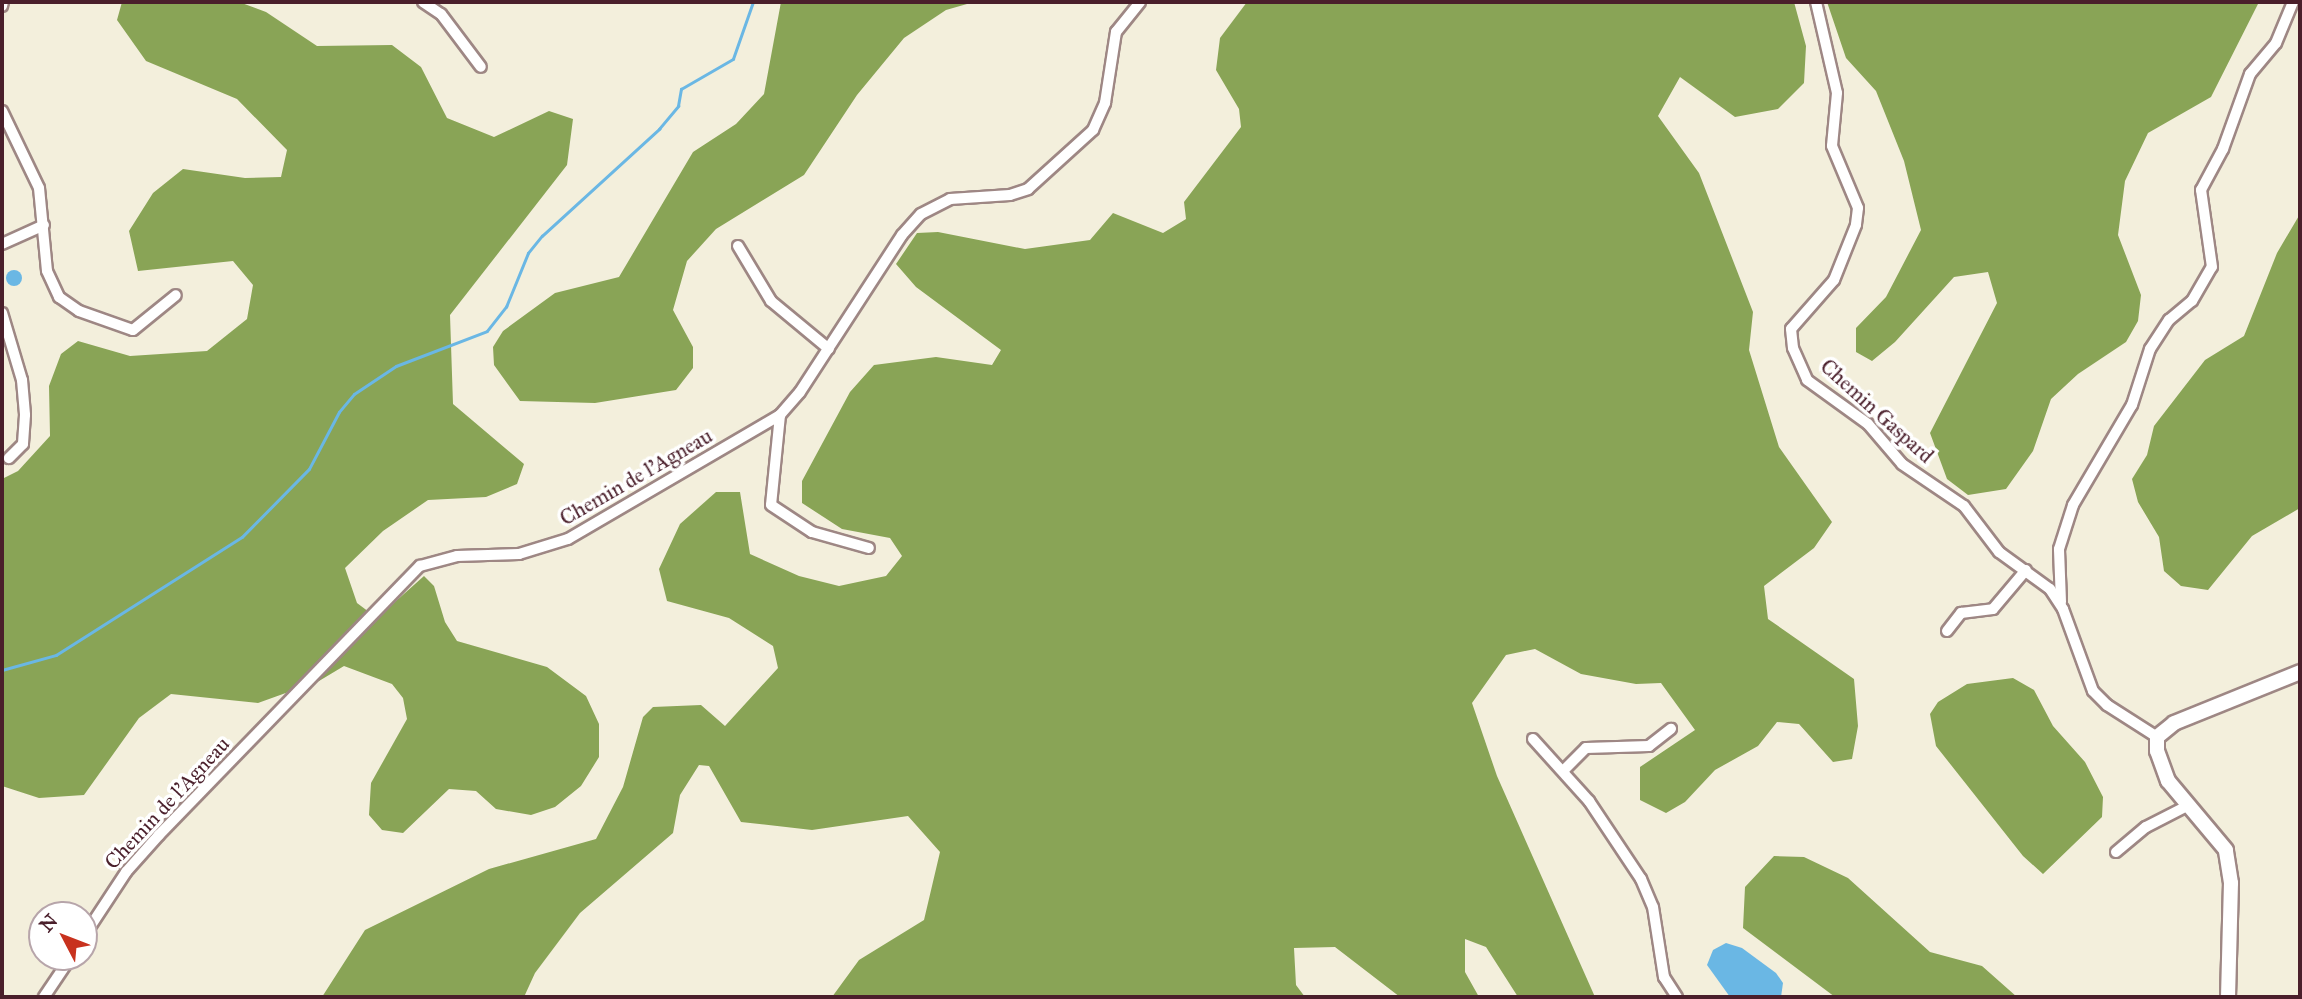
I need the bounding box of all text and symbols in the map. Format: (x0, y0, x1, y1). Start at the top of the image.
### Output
street label: Chemin Gaspard (1815, 354, 1939, 468)
street label: Chemin de l’Agneau (555, 423, 717, 531)
street label: Chemin de l’Agneau (99, 732, 235, 874)
north arrow (28, 901, 98, 971)
text: N (35, 909, 62, 937)

